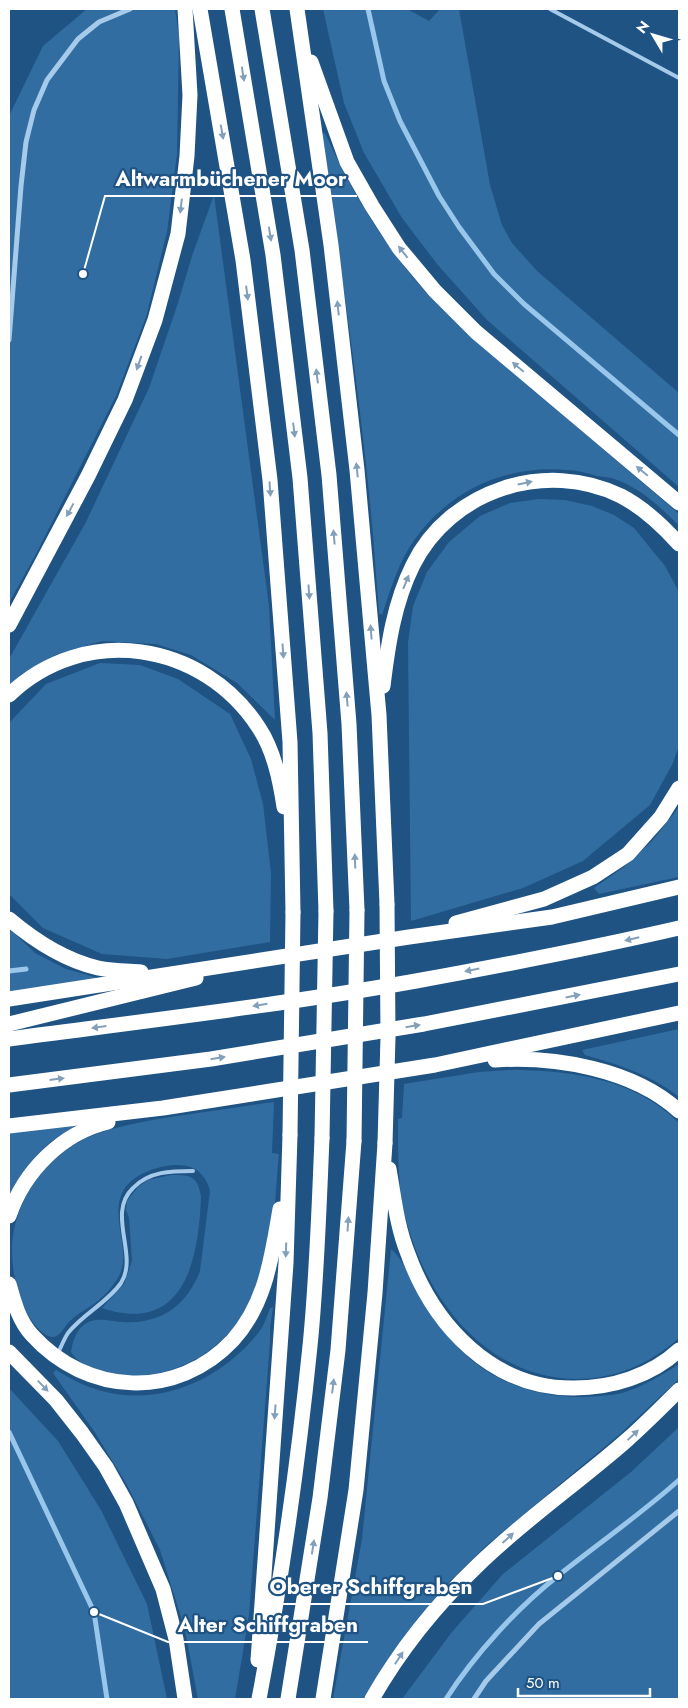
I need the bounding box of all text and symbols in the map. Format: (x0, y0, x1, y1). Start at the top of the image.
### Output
north arrow (628, 10, 678, 60)
text: N (631, 16, 654, 38)
one-way arrow (240, 66, 248, 82)
one-way arrow (218, 125, 226, 141)
callout: Altwarmbüchener Moor (105, 160, 357, 196)
text: Altwarmbüchener Moor (114, 164, 347, 194)
one-way arrow (177, 199, 185, 215)
one-way arrow (266, 227, 274, 243)
one-way arrow (398, 245, 408, 259)
one-way arrow (243, 285, 251, 301)
one-way arrow (334, 300, 342, 316)
one-way arrow (135, 356, 143, 371)
one-way arrow (511, 361, 524, 372)
one-way arrow (313, 367, 321, 383)
one-way arrow (290, 423, 298, 439)
one-way arrow (353, 462, 361, 478)
one-way arrow (636, 466, 649, 477)
one-way arrow (517, 478, 533, 486)
one-way arrow (267, 481, 275, 497)
one-way arrow (66, 503, 74, 517)
one-way arrow (330, 529, 338, 545)
one-way arrow (402, 575, 410, 589)
one-way arrow (305, 584, 313, 600)
one-way arrow (367, 623, 375, 639)
one-way arrow (279, 643, 287, 659)
one-way arrow (343, 691, 351, 707)
one-way arrow (351, 853, 359, 869)
one-way arrow (624, 935, 639, 943)
one-way arrow (465, 966, 480, 974)
one-way arrow (565, 991, 581, 999)
one-way arrow (252, 1001, 268, 1009)
one-way arrow (406, 1021, 422, 1029)
one-way arrow (91, 1023, 107, 1031)
one-way arrow (211, 1053, 227, 1061)
one-way arrow (49, 1075, 65, 1083)
one-way arrow (344, 1216, 352, 1232)
one-way arrow (282, 1242, 290, 1258)
one-way arrow (329, 1378, 337, 1394)
one-way arrow (37, 1380, 49, 1392)
one-way arrow (271, 1404, 279, 1420)
one-way arrow (626, 1429, 638, 1441)
one-way arrow (501, 1533, 514, 1544)
one-way arrow (309, 1539, 317, 1555)
callout: Oberer Schiffgraben (260, 1568, 483, 1604)
text: Oberer Schiffgraben (269, 1572, 473, 1602)
callout: Alter Schiffgraben (168, 1606, 368, 1642)
text: Alter Schiffgraben (177, 1610, 358, 1640)
one-way arrow (394, 1652, 403, 1665)
scale bar (518, 1666, 650, 1698)
text: 50 m (526, 1672, 560, 1694)

